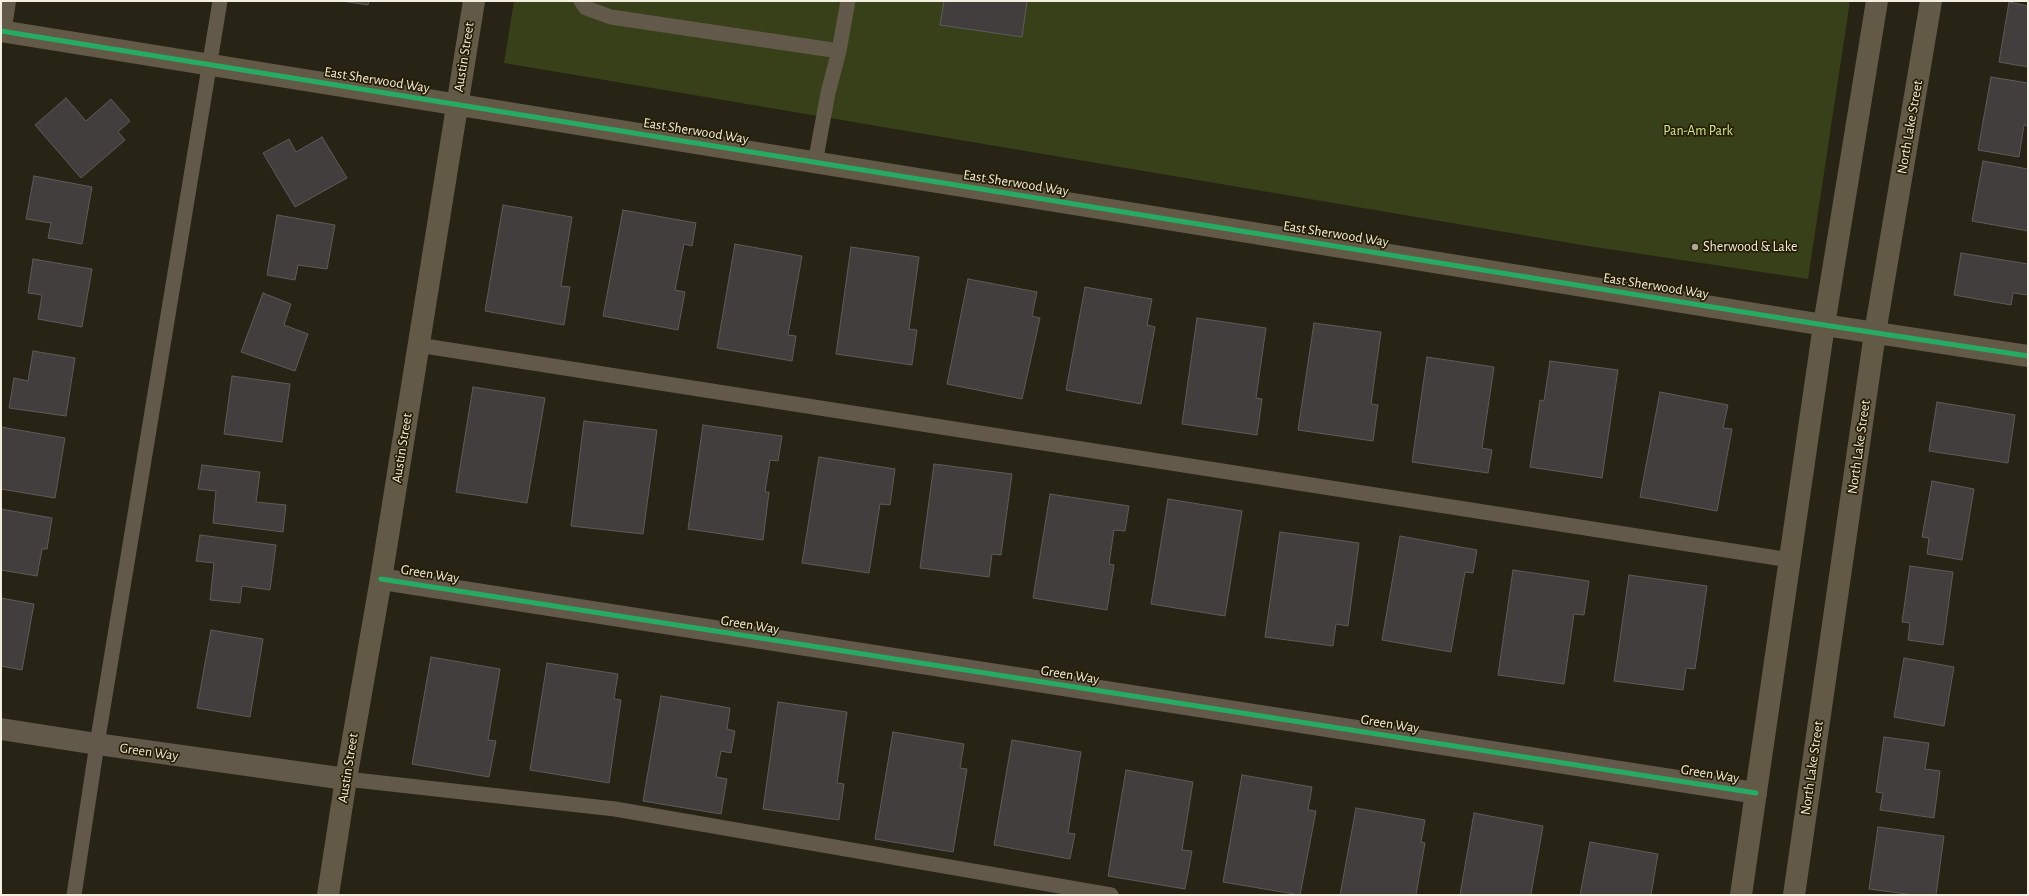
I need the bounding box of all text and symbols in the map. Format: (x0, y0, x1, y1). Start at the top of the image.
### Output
street label: Austin Street (450, 21, 478, 93)
street label: East Sherwood Way (323, 63, 431, 97)
street label: North Lake Street (1893, 79, 1927, 175)
street label: East Sherwood Way (642, 114, 750, 148)
park label: Pan-Am Park (1663, 123, 1733, 139)
street label: East Sherwood Way (962, 166, 1070, 200)
street label: East Sherwood Way (1282, 217, 1390, 251)
place label: Sherwood & Lake (1703, 239, 1797, 255)
marker: Sherwood & Lake (1690, 242, 1700, 252)
street label: East Sherwood Way (1602, 269, 1710, 303)
street label: North Lake Street (1844, 399, 1874, 495)
street label: Austin Street (388, 412, 416, 484)
street label: Green Way (400, 561, 460, 587)
street label: Green Way (720, 612, 780, 638)
street label: Green Way (1040, 662, 1100, 688)
street label: Green Way (1360, 711, 1420, 737)
street label: North Lake Street (1797, 720, 1827, 816)
street label: Austin Street (334, 732, 362, 804)
street label: Green Way (119, 740, 179, 764)
street label: Green Way (1680, 761, 1740, 787)

